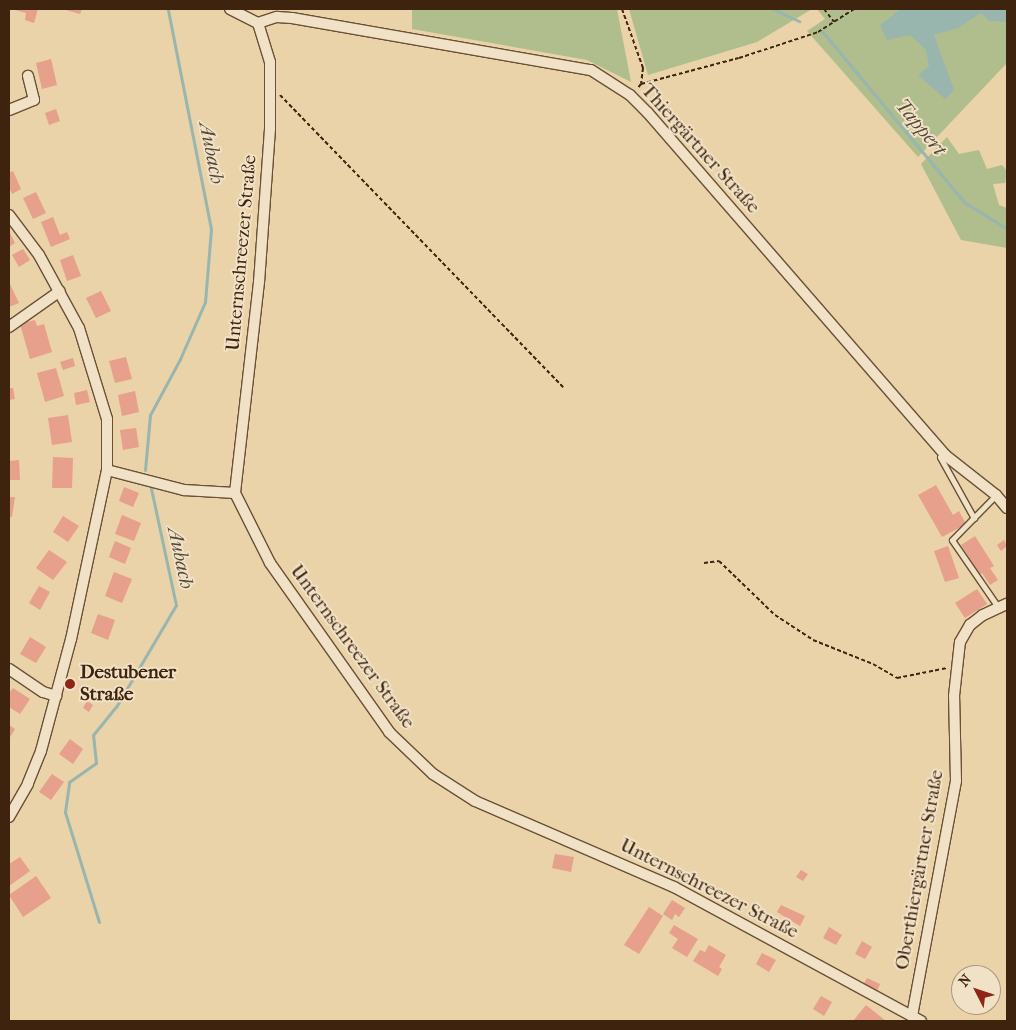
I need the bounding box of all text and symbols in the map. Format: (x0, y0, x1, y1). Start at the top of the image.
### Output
street label: Thiergärtner Straße (636, 80, 764, 218)
water label: Tappert (890, 94, 952, 160)
water label: Aubach (194, 120, 230, 186)
street label: Unternschreezer Straße (222, 154, 262, 352)
water label: Aubach (163, 525, 199, 591)
street label: Unternschreezer Straße (285, 561, 419, 733)
place label: Destubener Straße (80, 662, 176, 706)
marker: Destubener Straße (64, 678, 76, 690)
street label: Oberthiergärtner Straße (891, 768, 949, 972)
street label: Unternschreezer Straße (616, 834, 802, 944)
north arrow (951, 965, 1001, 1015)
text: N (955, 971, 975, 990)

